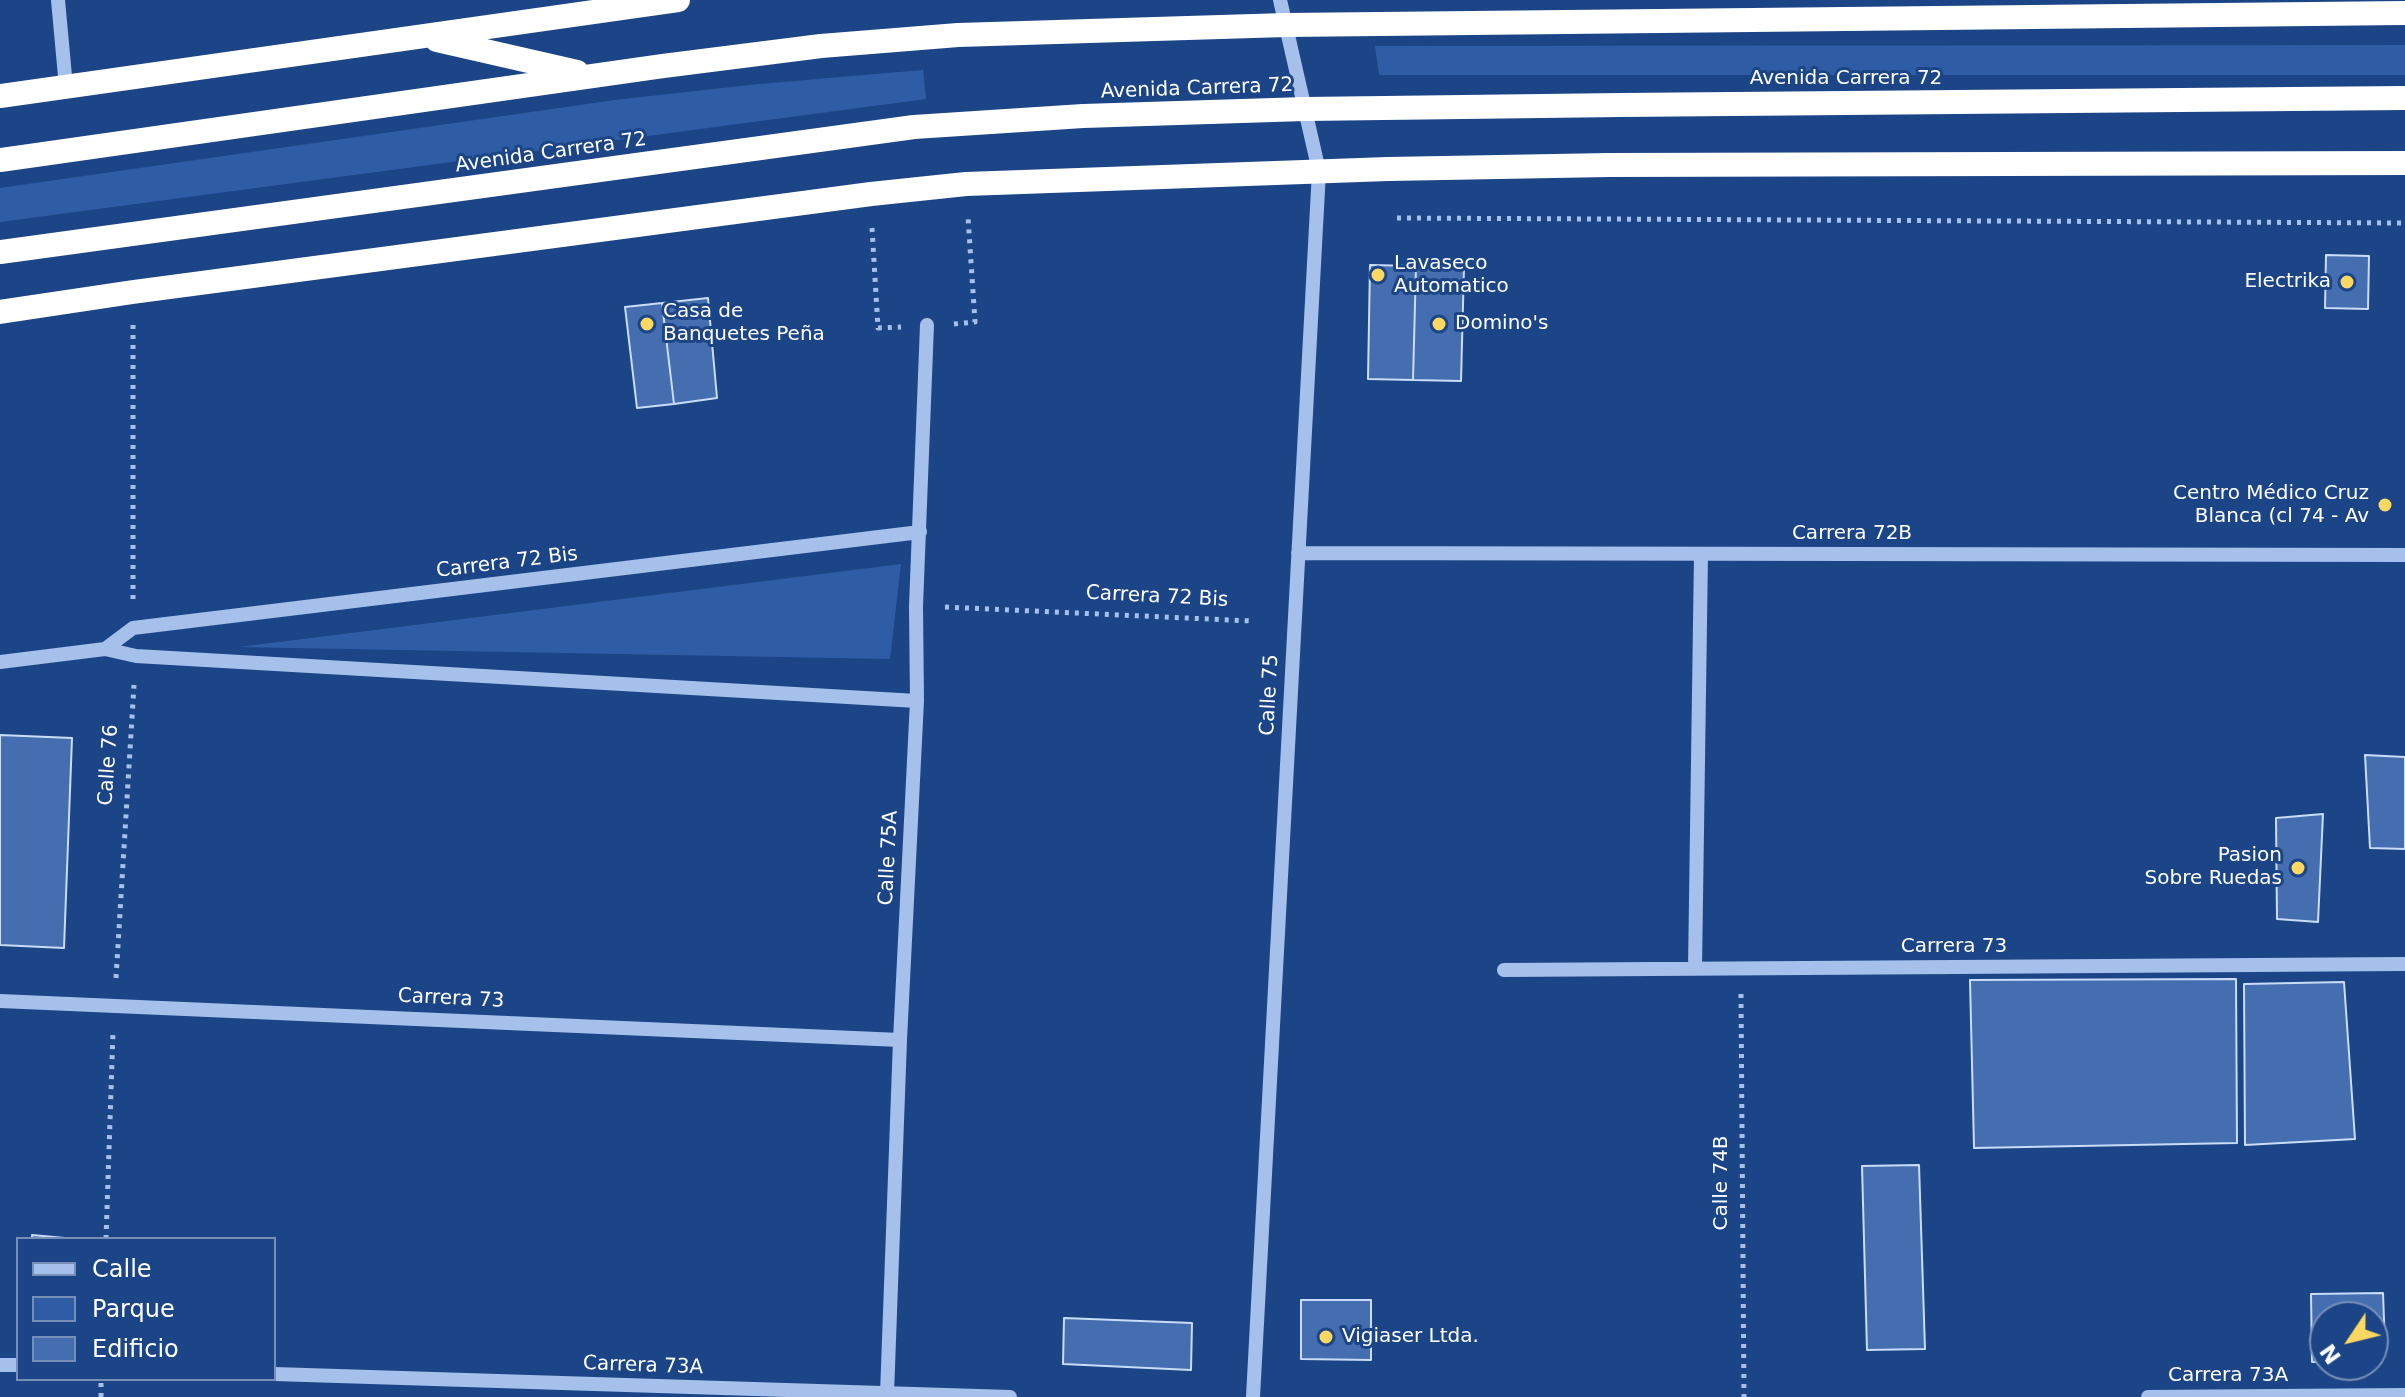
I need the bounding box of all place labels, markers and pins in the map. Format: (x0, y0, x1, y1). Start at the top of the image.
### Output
place label: Lavaseco Automatico (1394, 252, 1509, 299)
marker: Lavaseco Automatico (1369, 266, 1387, 284)
place label: Electrika (2244, 270, 2331, 294)
marker: Electrika (2338, 273, 2356, 291)
place label: Casa de Banquetes Peña (663, 300, 825, 347)
place label: Domino's (1455, 312, 1549, 336)
marker: Casa de Banquetes Peña (638, 315, 656, 333)
marker: Domino's (1430, 315, 1448, 333)
place label: Centro Médico Cruz Blanca (cl 74 - Av (2173, 482, 2369, 529)
marker: Centro Médico Cruz Blanca (cl 74 - Av (2376, 496, 2394, 514)
place label: Pasion Sobre Ruedas (2145, 844, 2282, 891)
marker: Pasion Sobre Ruedas (2289, 859, 2307, 877)
place label: Vigiaser Ltda. (1342, 1325, 1479, 1349)
marker: Vigiaser Ltda. (1317, 1328, 1335, 1346)

